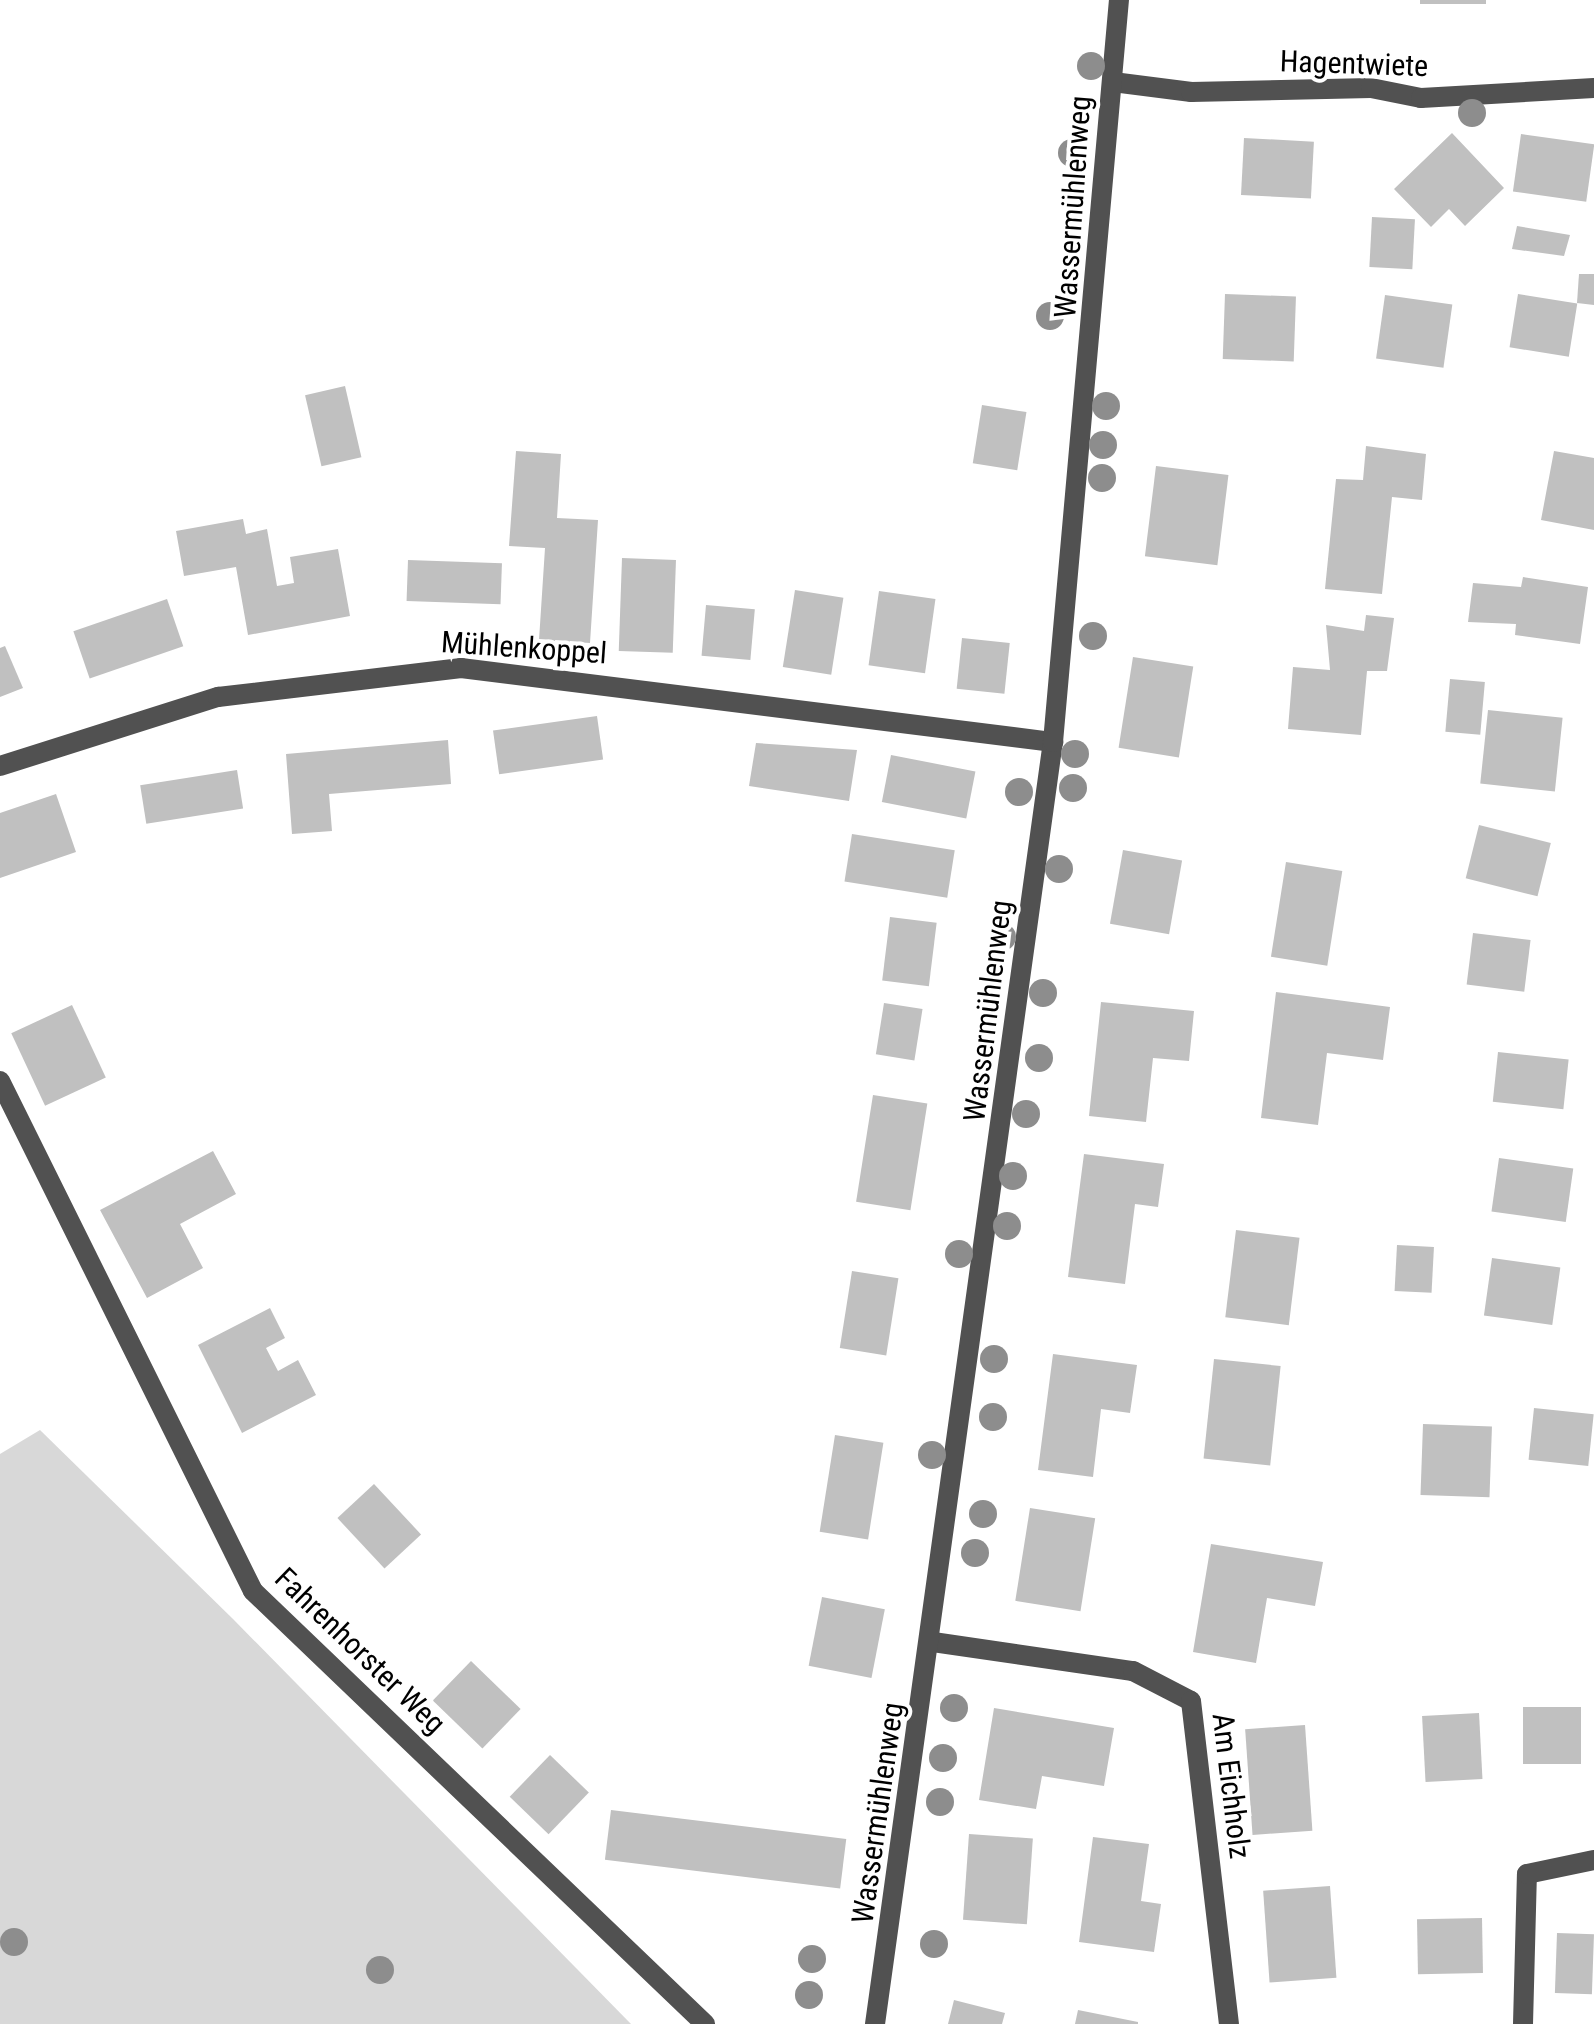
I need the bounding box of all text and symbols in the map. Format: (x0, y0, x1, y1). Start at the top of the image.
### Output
street label: Hagentwiete (1279, 43, 1429, 85)
street label: Wassermühlenweg (1047, 95, 1099, 319)
street label: Mühlenkoppel (440, 624, 608, 672)
street label: Wassermühlenweg (957, 898, 1019, 1124)
street label: Fahrenhorster Weg (267, 1561, 453, 1741)
street label: Wassermühlenweg (845, 1700, 911, 1926)
street label: Am Eichholz (1204, 1711, 1258, 1861)

